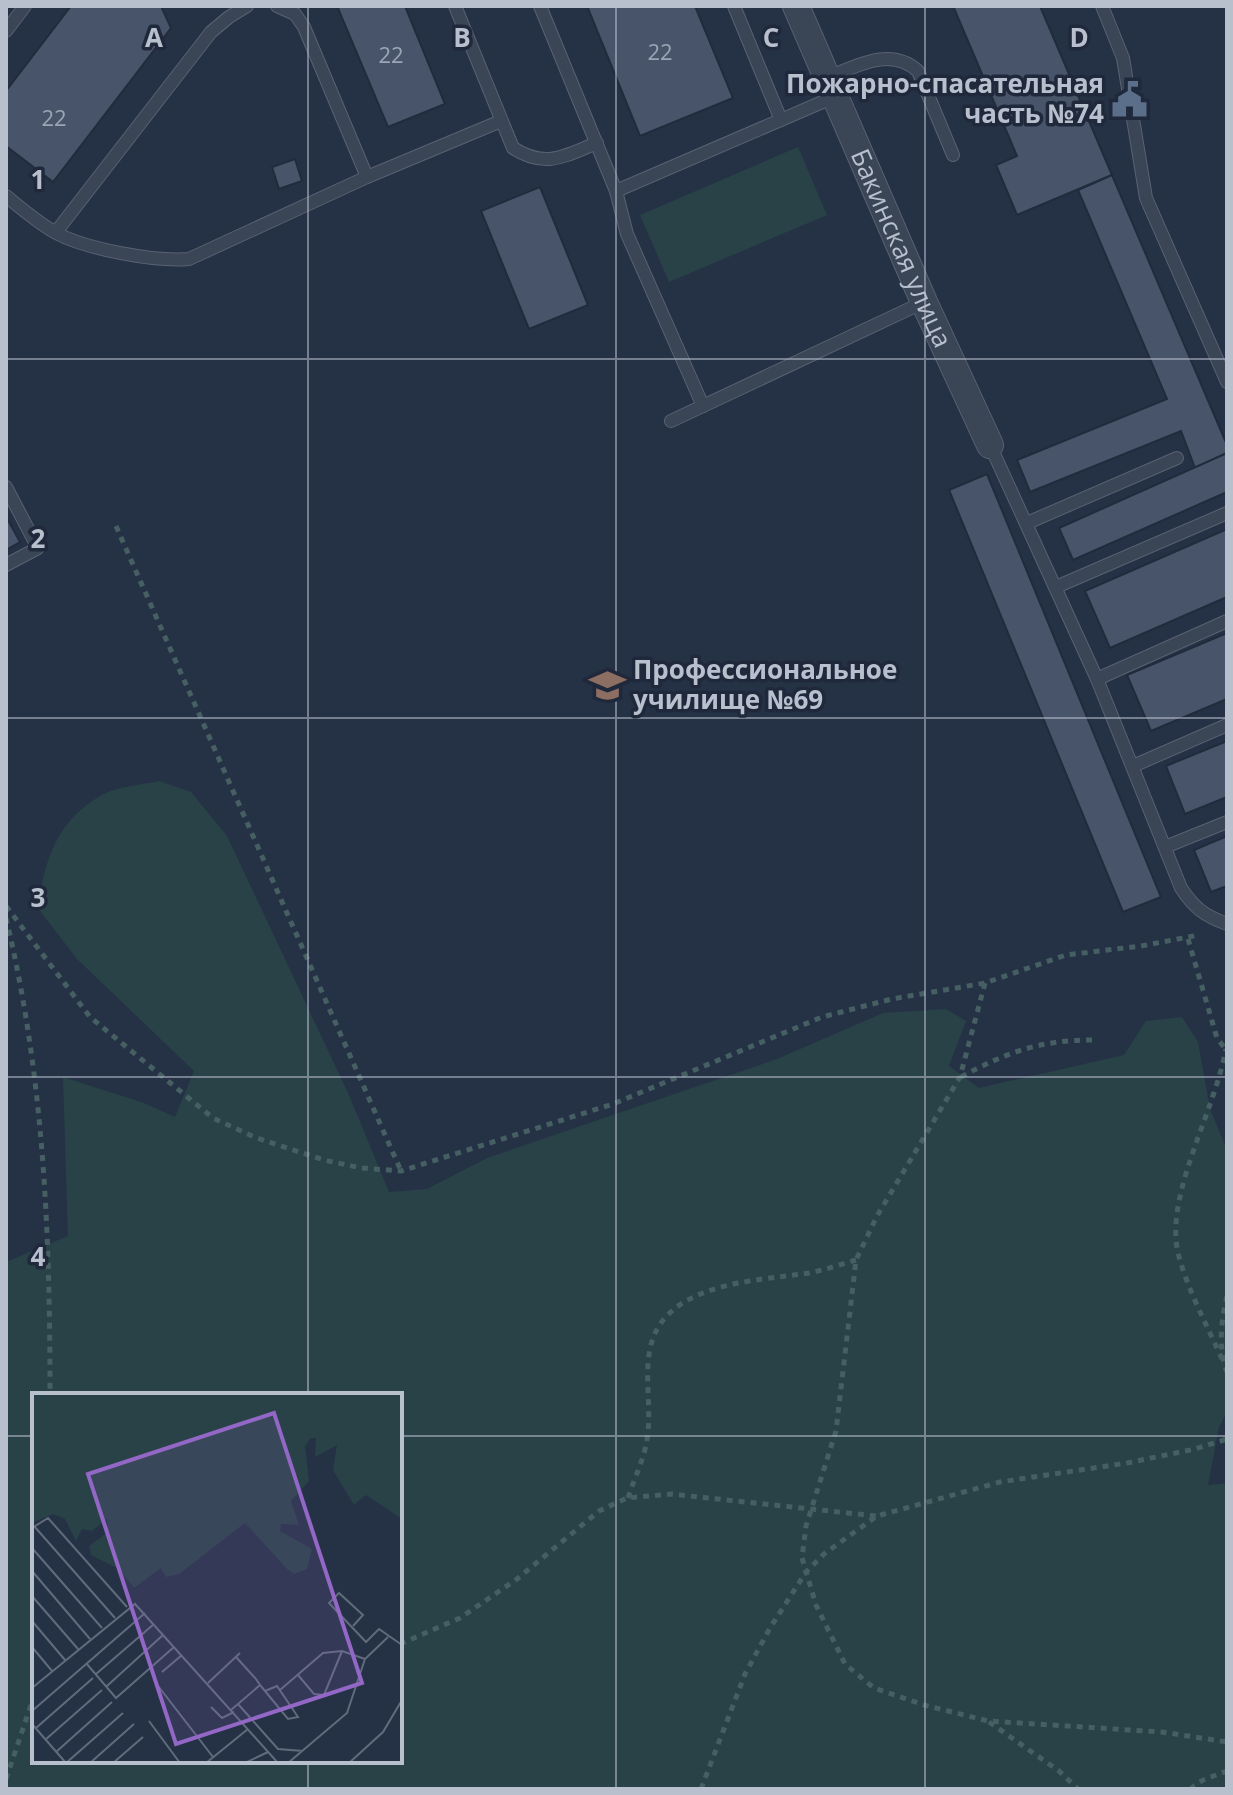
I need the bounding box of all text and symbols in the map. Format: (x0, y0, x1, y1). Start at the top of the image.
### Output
text: A (145, 19, 163, 55)
text: B (453, 19, 471, 55)
text: C (763, 19, 779, 55)
text: D (1069, 19, 1089, 55)
house number: 22 (647, 36, 673, 66)
house number: 22 (378, 39, 404, 69)
place label: Пожарно-спасательная часть №74 (786, 65, 1104, 131)
public building icon: Пожарно-спасательная часть №74 (1111, 80, 1149, 118)
house number: 22 (41, 102, 67, 132)
street label: Бакинская улица (843, 143, 961, 353)
text: 1 (31, 161, 45, 197)
text: 2 (31, 520, 46, 556)
place label: Профессиональное училище №69 (633, 651, 897, 717)
school or university icon: Профессиональное училище №69 (588, 666, 626, 704)
text: 3 (31, 879, 45, 915)
text: 4 (31, 1238, 46, 1274)
inset map (32, 1393, 402, 1763)

